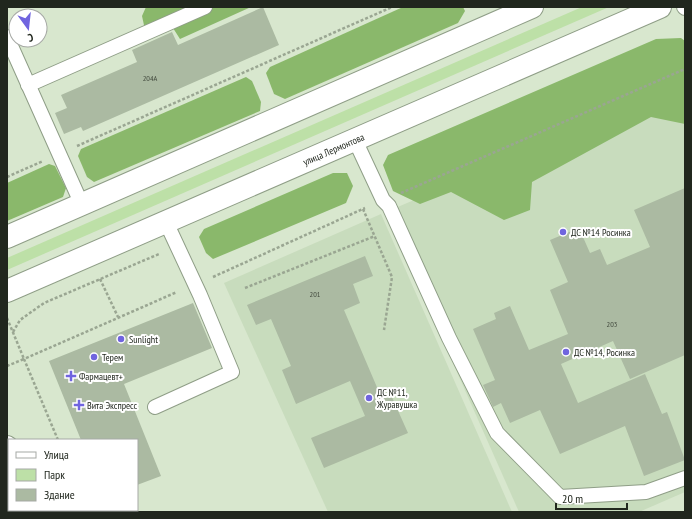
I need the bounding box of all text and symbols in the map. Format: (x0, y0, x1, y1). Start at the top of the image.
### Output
north arrow (8, 8, 48, 48)
text: С (26, 30, 35, 45)
house number: 204А (143, 73, 158, 83)
street label: улица Лермонтова (301, 130, 366, 169)
place label: ДС №14 Росинка (571, 226, 631, 239)
marker: ДС №14 Росинка (558, 227, 568, 237)
house number: 201 (310, 289, 321, 299)
house number: 203 (607, 319, 618, 329)
place label: Sunlight (129, 333, 158, 346)
marker: Sunlight (116, 334, 126, 344)
place label: ДС №14, Росинка (574, 346, 635, 359)
marker: ДС №14, Росинка (561, 347, 571, 357)
place label: Терем (102, 351, 123, 364)
marker: Терем (89, 352, 99, 362)
place label: Фармацевт+ (79, 370, 123, 383)
marker: Фармацевт+ (66, 371, 76, 381)
place label: ДС №11, Журавушка (376, 386, 417, 411)
marker: ДС №11, Журавушка (364, 393, 374, 403)
place label: Вита Экспресс (87, 399, 138, 412)
marker: Вита Экспресс (74, 400, 84, 410)
legend (8, 439, 138, 511)
text: Улица (44, 447, 69, 462)
text: Парк (44, 467, 65, 482)
scale bar (556, 485, 627, 511)
text: Здание (44, 487, 75, 502)
text: 20 m (562, 491, 583, 506)

